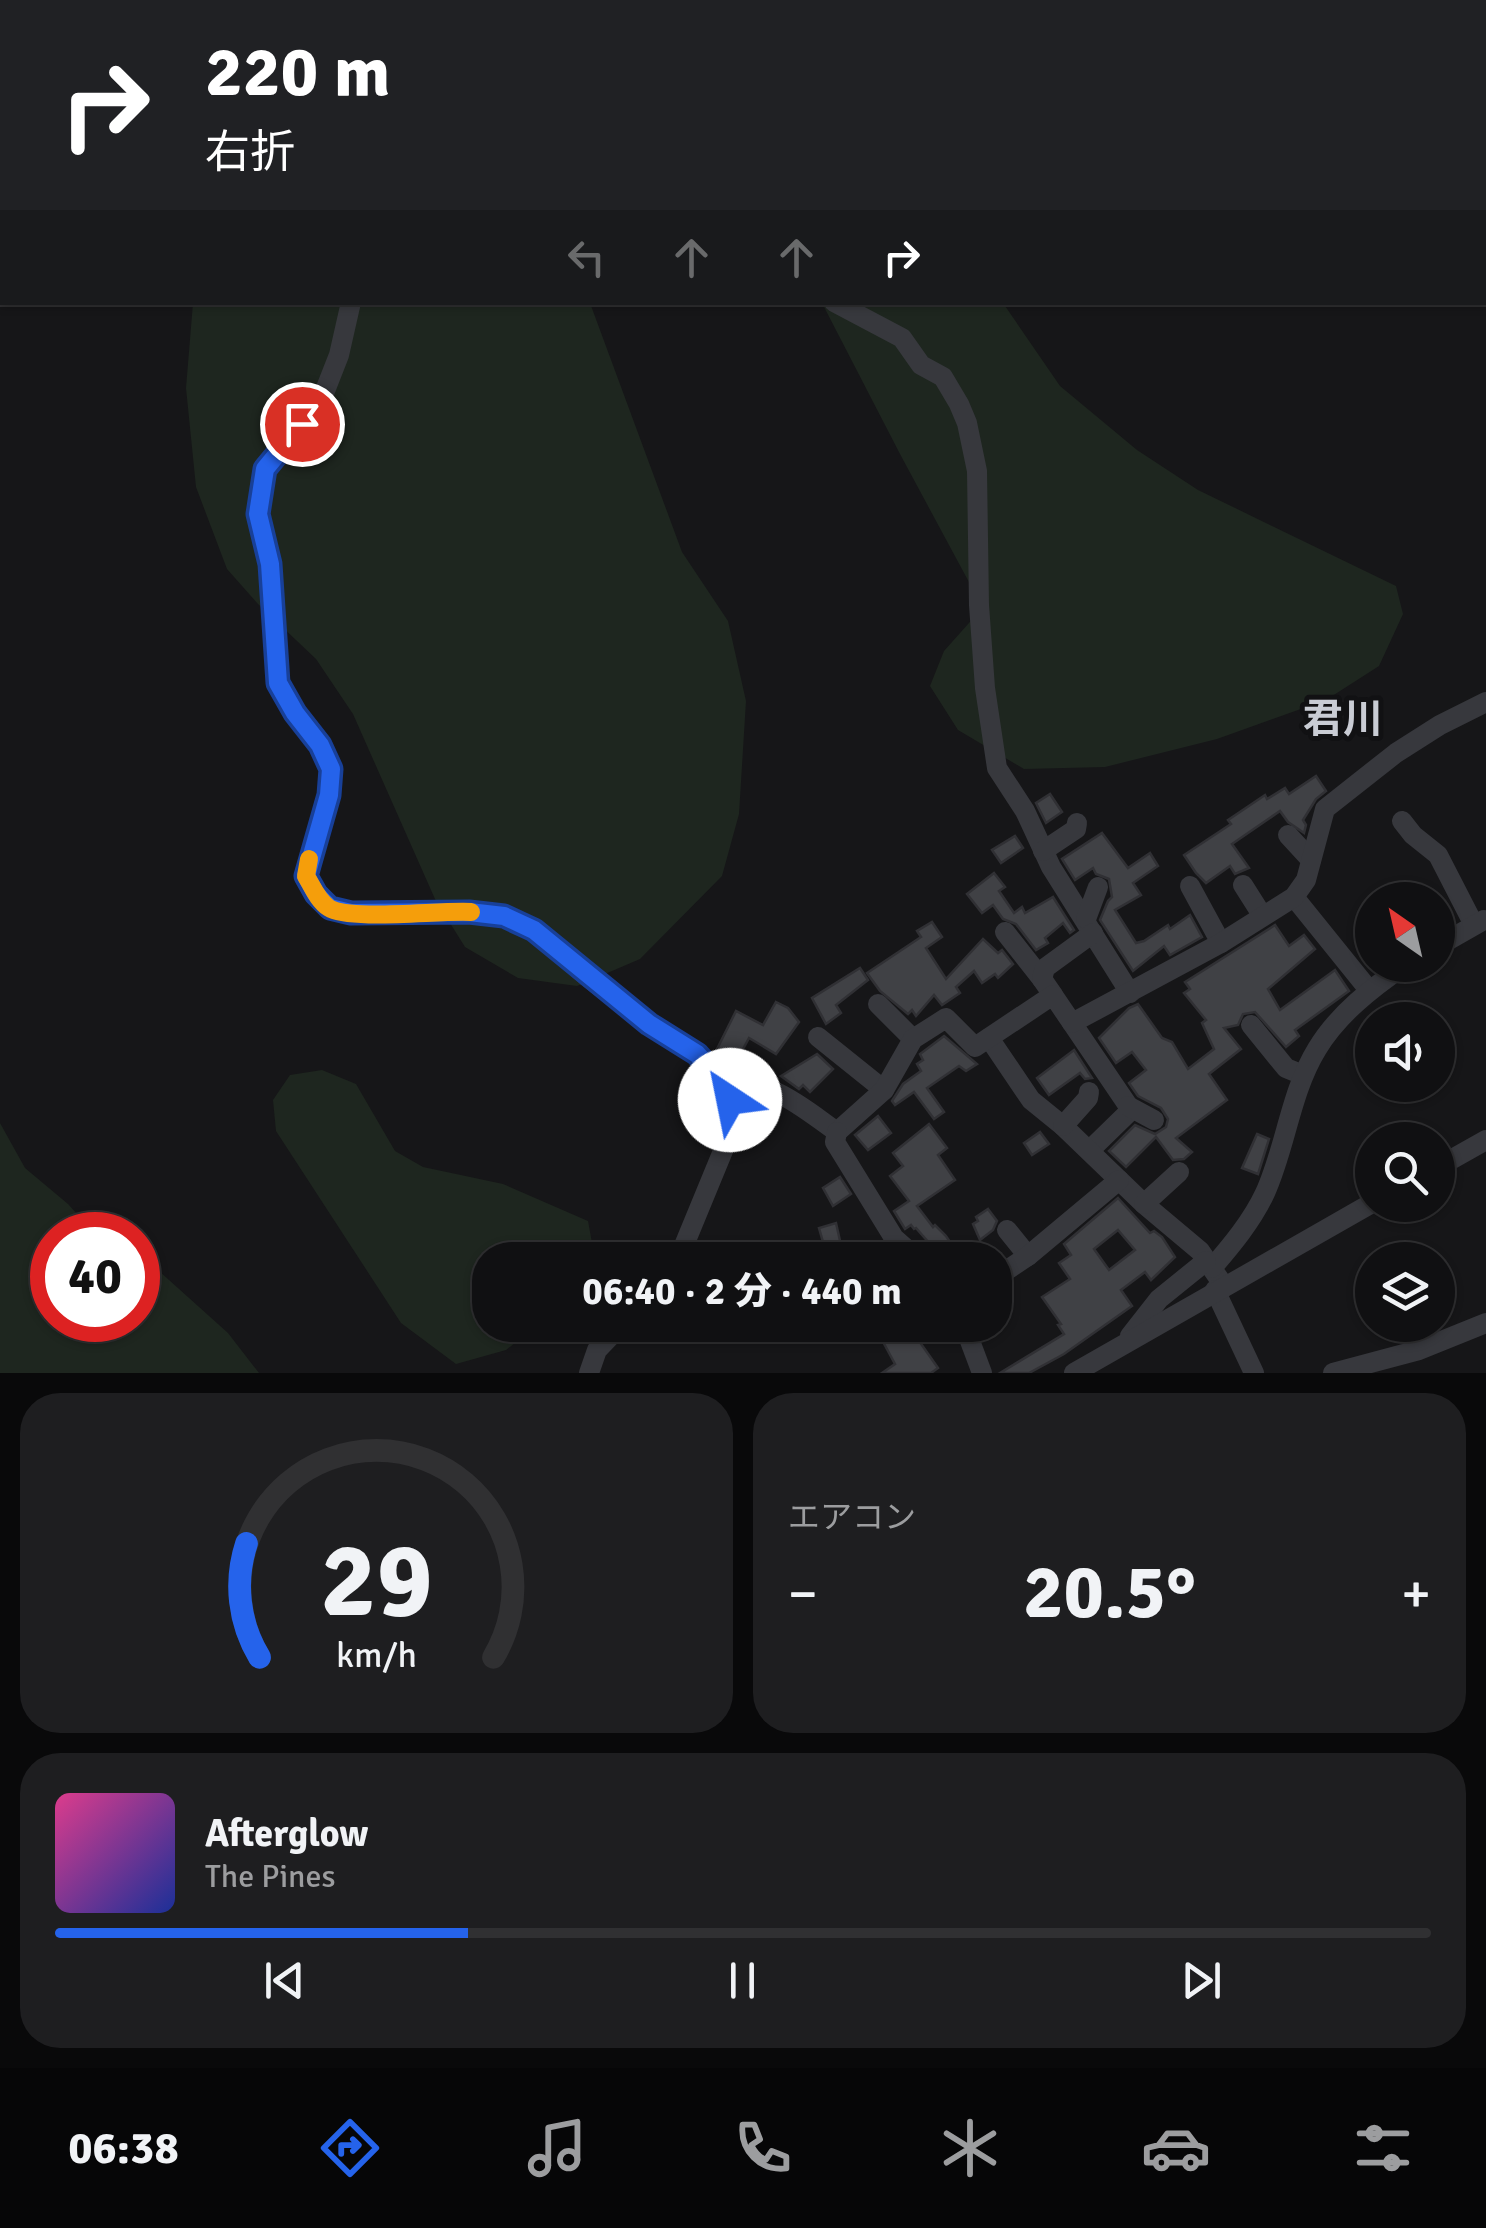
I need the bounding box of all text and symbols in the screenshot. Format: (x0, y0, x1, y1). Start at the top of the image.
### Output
text: 220 m (205, 29, 390, 115)
icon: right (40, 40, 170, 170)
text: 右折 (205, 125, 295, 180)
icon: left (559, 230, 614, 285)
icon: ahead (664, 230, 719, 285)
icon: ahead (769, 230, 824, 285)
icon: right (874, 230, 929, 285)
pin (260, 382, 345, 467)
icon: arrive (275, 397, 330, 452)
district label: 君川 (1303, 694, 1383, 744)
north arrow (1355, 882, 1455, 982)
map controls (1355, 882, 1455, 1342)
button: sound (1355, 1002, 1455, 1102)
position arrow (678, 1048, 782, 1152)
button: search (1355, 1122, 1455, 1222)
speed limit sign: 40 (30, 1212, 160, 1342)
button: layers (1355, 1242, 1455, 1342)
text: 06:40 · 2 分 · 440 m (582, 1268, 902, 1315)
text: エアコン (788, 1498, 916, 1537)
text: 29 (320, 1517, 433, 1645)
text: 20.5° (1023, 1546, 1196, 1639)
text: − (788, 1560, 818, 1628)
text: + (1401, 1560, 1431, 1628)
text: km/h (336, 1633, 417, 1677)
text: Afterglow (205, 1810, 368, 1857)
text: The Pines (205, 1857, 336, 1896)
icon: previous (257, 1953, 312, 2008)
icon: pause (715, 1953, 770, 2008)
icon: next (1174, 1953, 1229, 2008)
icon: directions (315, 2113, 385, 2183)
icon: music (522, 2113, 592, 2183)
icon: phone (728, 2113, 798, 2183)
icon: climate (935, 2113, 1005, 2183)
icon: car (1141, 2113, 1211, 2183)
icon: filters (1348, 2113, 1418, 2183)
text: 06:38 (68, 2121, 179, 2176)

